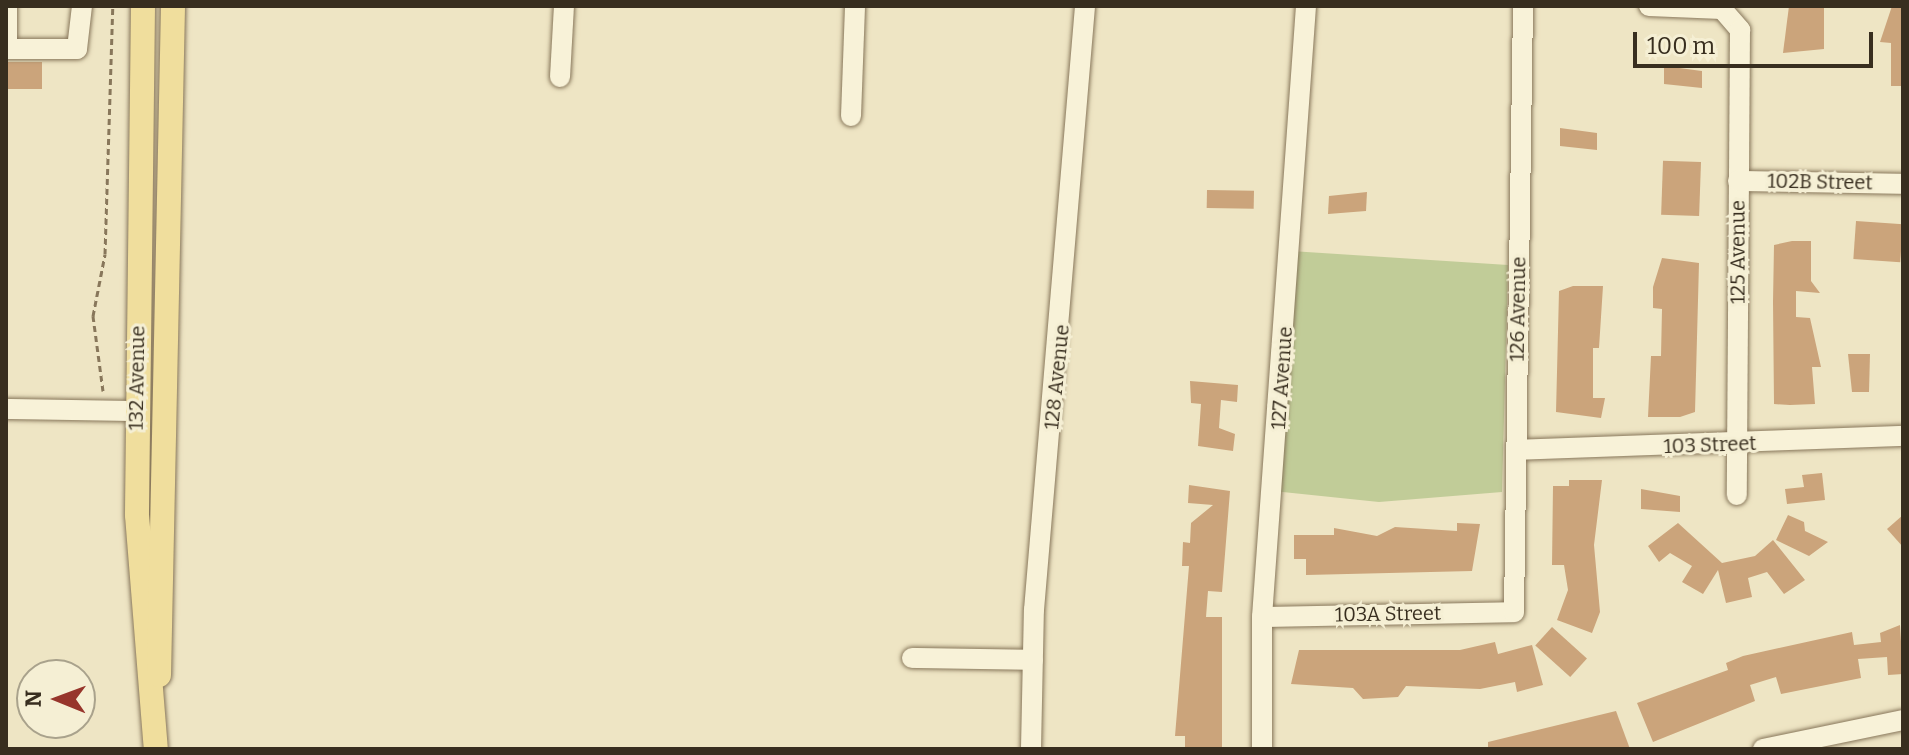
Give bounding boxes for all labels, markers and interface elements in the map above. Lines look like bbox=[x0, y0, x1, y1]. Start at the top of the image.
scale bar bbox=[1637, 16, 1877, 66]
text: 100 m bbox=[1647, 32, 1715, 60]
street label: 102B Street bbox=[1767, 169, 1873, 195]
street label: 125 Avenue bbox=[1726, 200, 1750, 304]
street label: 126 Avenue bbox=[1505, 256, 1531, 362]
street label: 128 Avenue bbox=[1040, 323, 1074, 431]
street label: 132 Avenue bbox=[124, 325, 150, 431]
street label: 127 Avenue bbox=[1266, 326, 1298, 430]
street label: 103 Street bbox=[1663, 431, 1757, 459]
street label: 103A Street bbox=[1335, 601, 1441, 627]
north arrow bbox=[16, 659, 96, 739]
text: N bbox=[20, 690, 47, 707]

